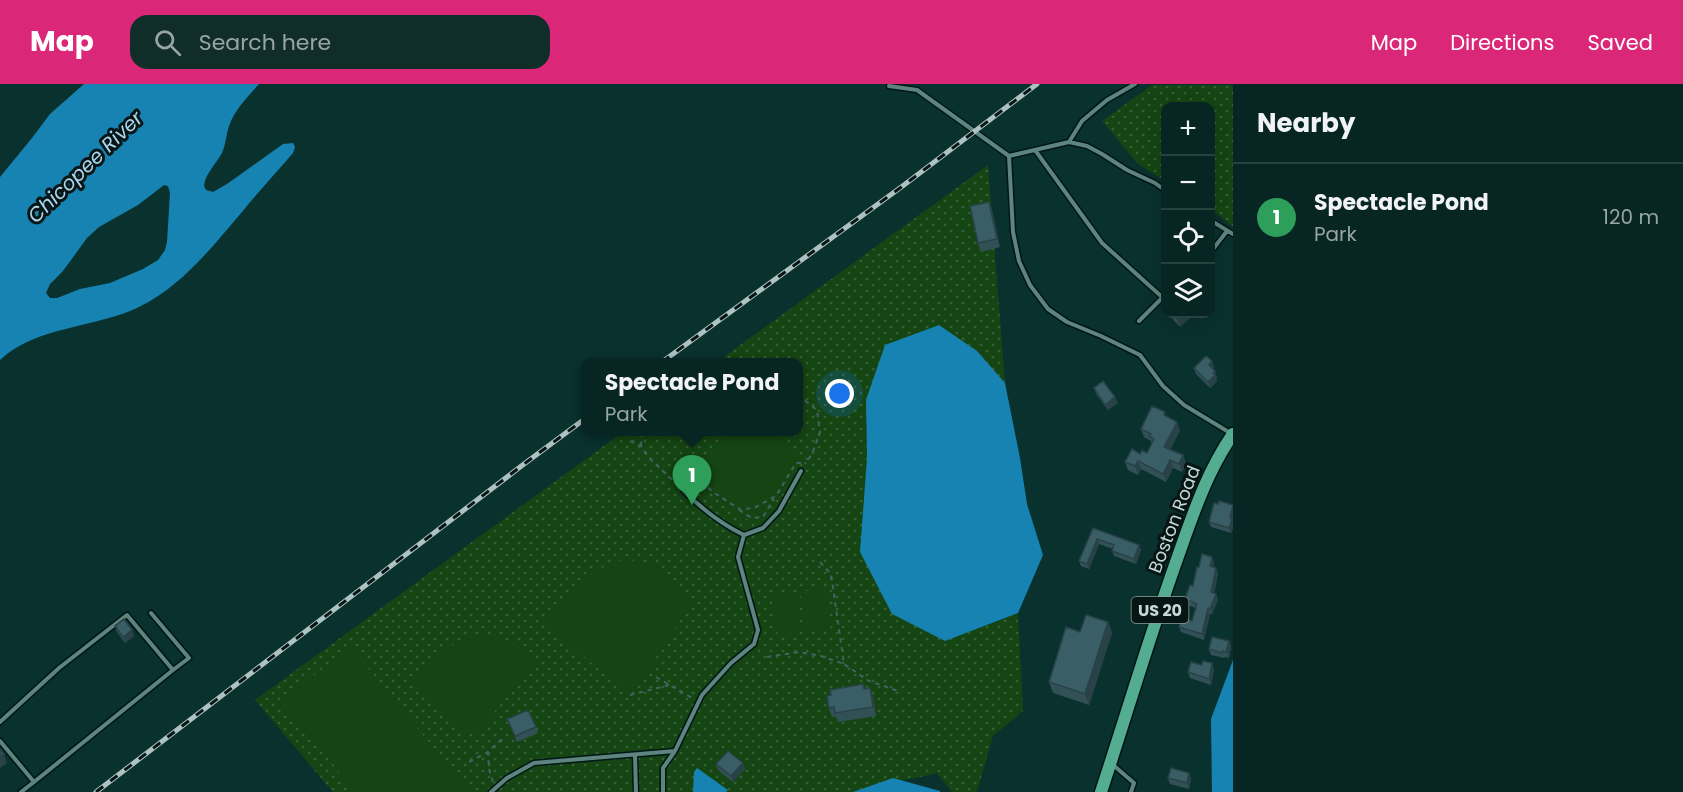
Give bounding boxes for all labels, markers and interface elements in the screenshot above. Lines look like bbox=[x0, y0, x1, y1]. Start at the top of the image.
search box bbox=[130, 15, 550, 69]
text: Map bbox=[30, 22, 94, 61]
icon: search bbox=[151, 26, 184, 59]
text: Search here bbox=[199, 27, 331, 58]
text: Map bbox=[1371, 28, 1417, 57]
text: Directions bbox=[1450, 28, 1554, 57]
text: Saved bbox=[1587, 28, 1653, 57]
map controls bbox=[1161, 102, 1215, 318]
button: + bbox=[1161, 102, 1215, 156]
water label: Chicopee River bbox=[21, 104, 149, 229]
text: Nearby bbox=[1257, 105, 1355, 141]
button: − bbox=[1161, 156, 1215, 210]
text: Spectacle Pond bbox=[1314, 187, 1489, 218]
text: 1 bbox=[1273, 203, 1280, 231]
text: 120 m bbox=[1603, 203, 1659, 231]
button: locate bbox=[1161, 210, 1215, 264]
text: Park bbox=[1314, 220, 1357, 248]
button: layers bbox=[1161, 264, 1215, 318]
popup bbox=[581, 358, 803, 436]
text: Spectacle Pond bbox=[605, 367, 779, 398]
your location bbox=[825, 379, 854, 408]
text: Park bbox=[605, 400, 648, 428]
pin: 1 bbox=[672, 456, 712, 505]
street label: Boston Road bbox=[1142, 462, 1206, 576]
road number: US 20 bbox=[1132, 597, 1188, 623]

